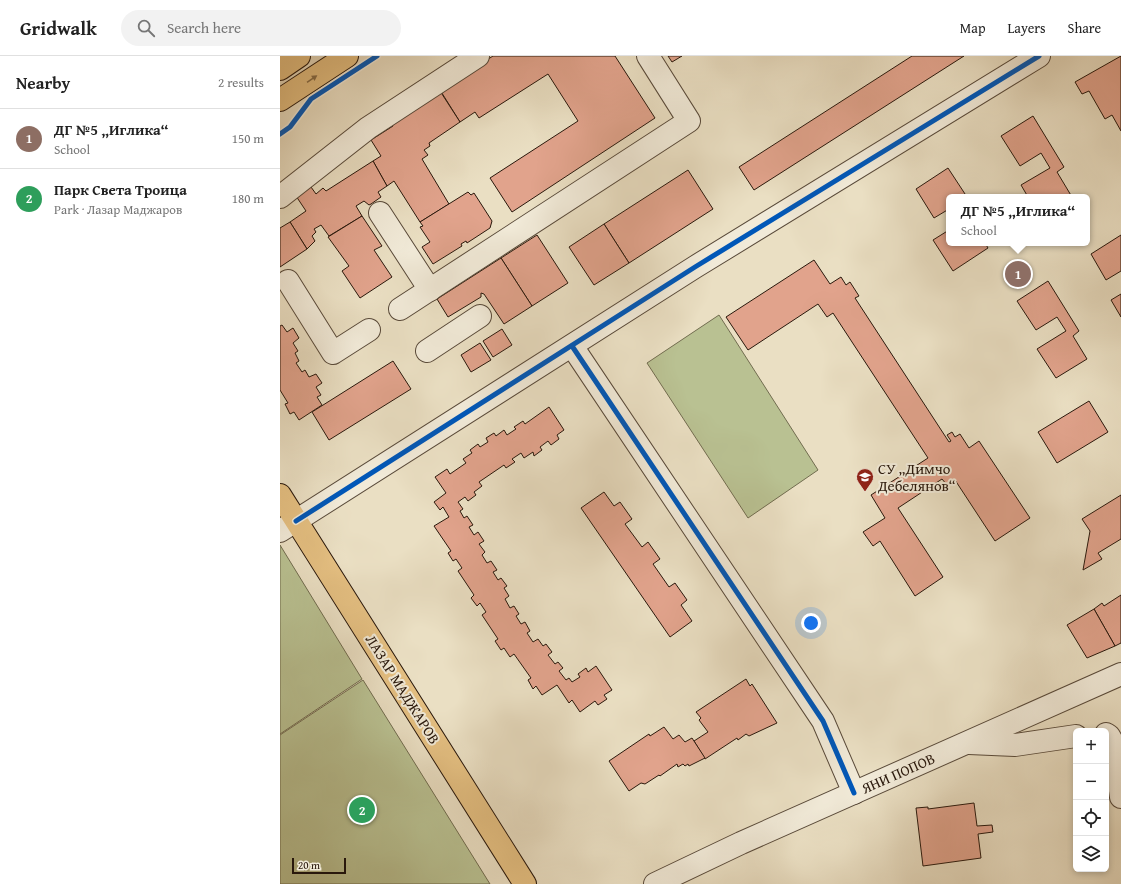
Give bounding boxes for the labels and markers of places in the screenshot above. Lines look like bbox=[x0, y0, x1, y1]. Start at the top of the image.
pin: 1 bbox=[1005, 259, 1031, 289]
place label: СУ „Димчо Дебелянов“ bbox=[877, 458, 956, 496]
school or university icon: СУ „Димчо Дебелянов“ bbox=[855, 467, 875, 492]
pin: 2 bbox=[349, 795, 375, 825]

